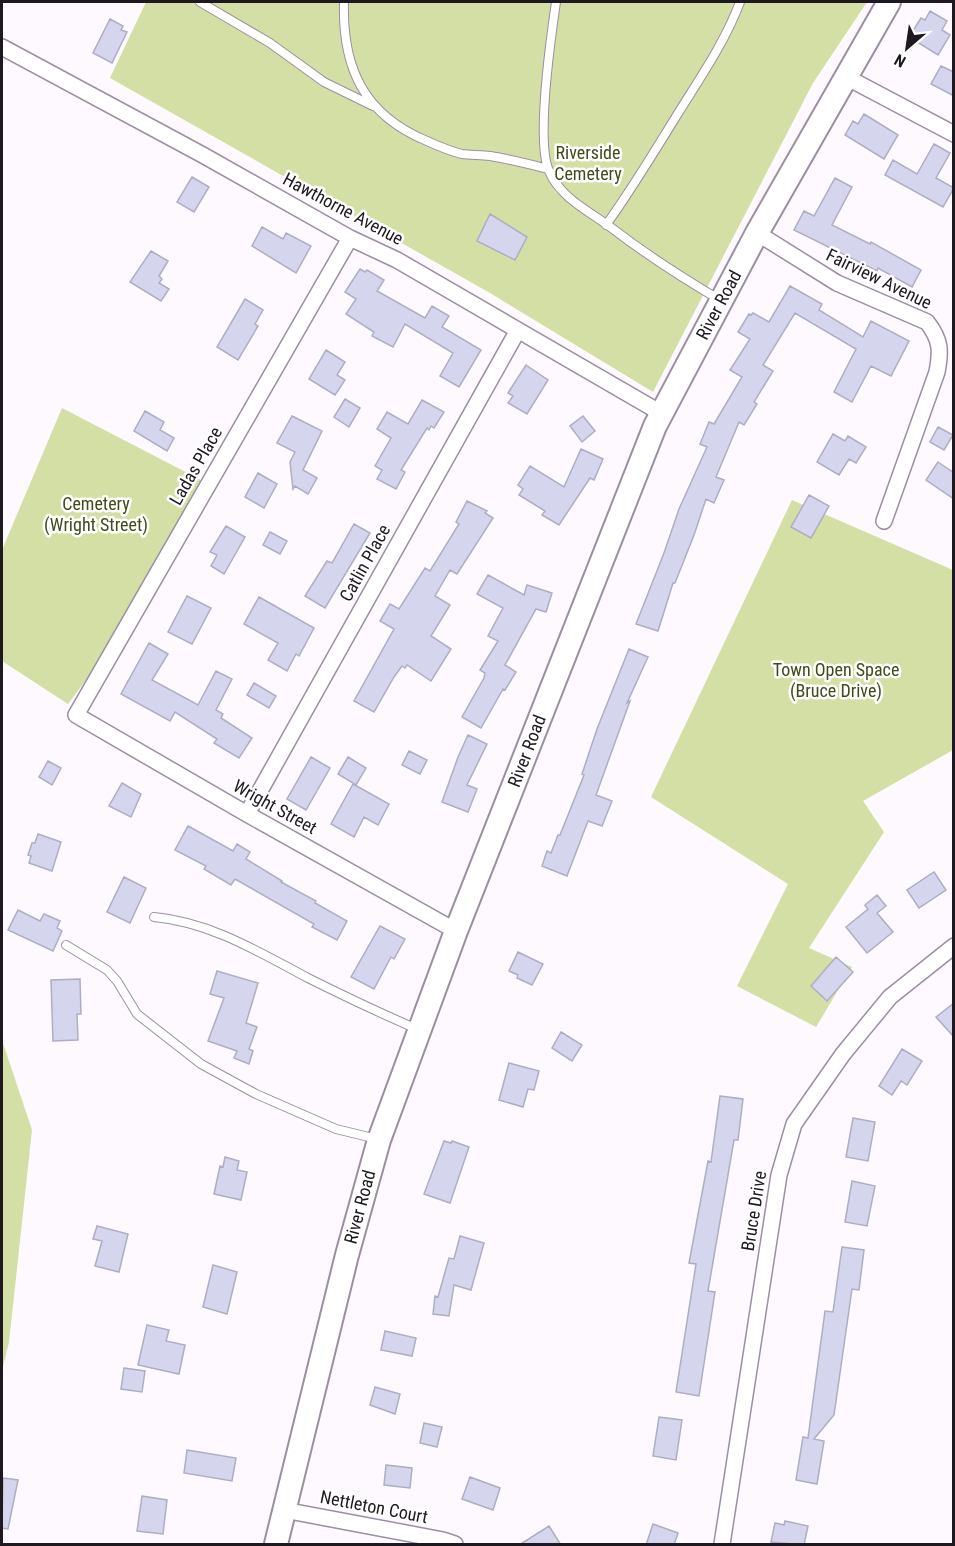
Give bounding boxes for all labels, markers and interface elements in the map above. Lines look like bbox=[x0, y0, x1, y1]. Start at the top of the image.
north arrow bbox=[877, 18, 937, 78]
text: N bbox=[891, 50, 909, 71]
park label: Riverside Cemetery bbox=[554, 142, 622, 184]
street label: Hawthorne Avenue bbox=[280, 168, 407, 249]
street label: Fairview Avenue bbox=[823, 244, 935, 313]
street label: River Road bbox=[692, 267, 746, 343]
street label: Ladas Place bbox=[165, 423, 226, 508]
park label: Cemetery (Wright Street) bbox=[44, 493, 148, 536]
street label: Catlin Place bbox=[335, 521, 394, 605]
park label: Town Open Space (Bruce Drive) bbox=[773, 659, 899, 702]
street label: River Road bbox=[503, 712, 550, 790]
street label: Wright Street bbox=[230, 775, 321, 838]
street label: River Road bbox=[340, 1168, 379, 1246]
street label: Bruce Drive bbox=[737, 1169, 770, 1252]
street label: Nettleton Court bbox=[319, 1486, 430, 1527]

